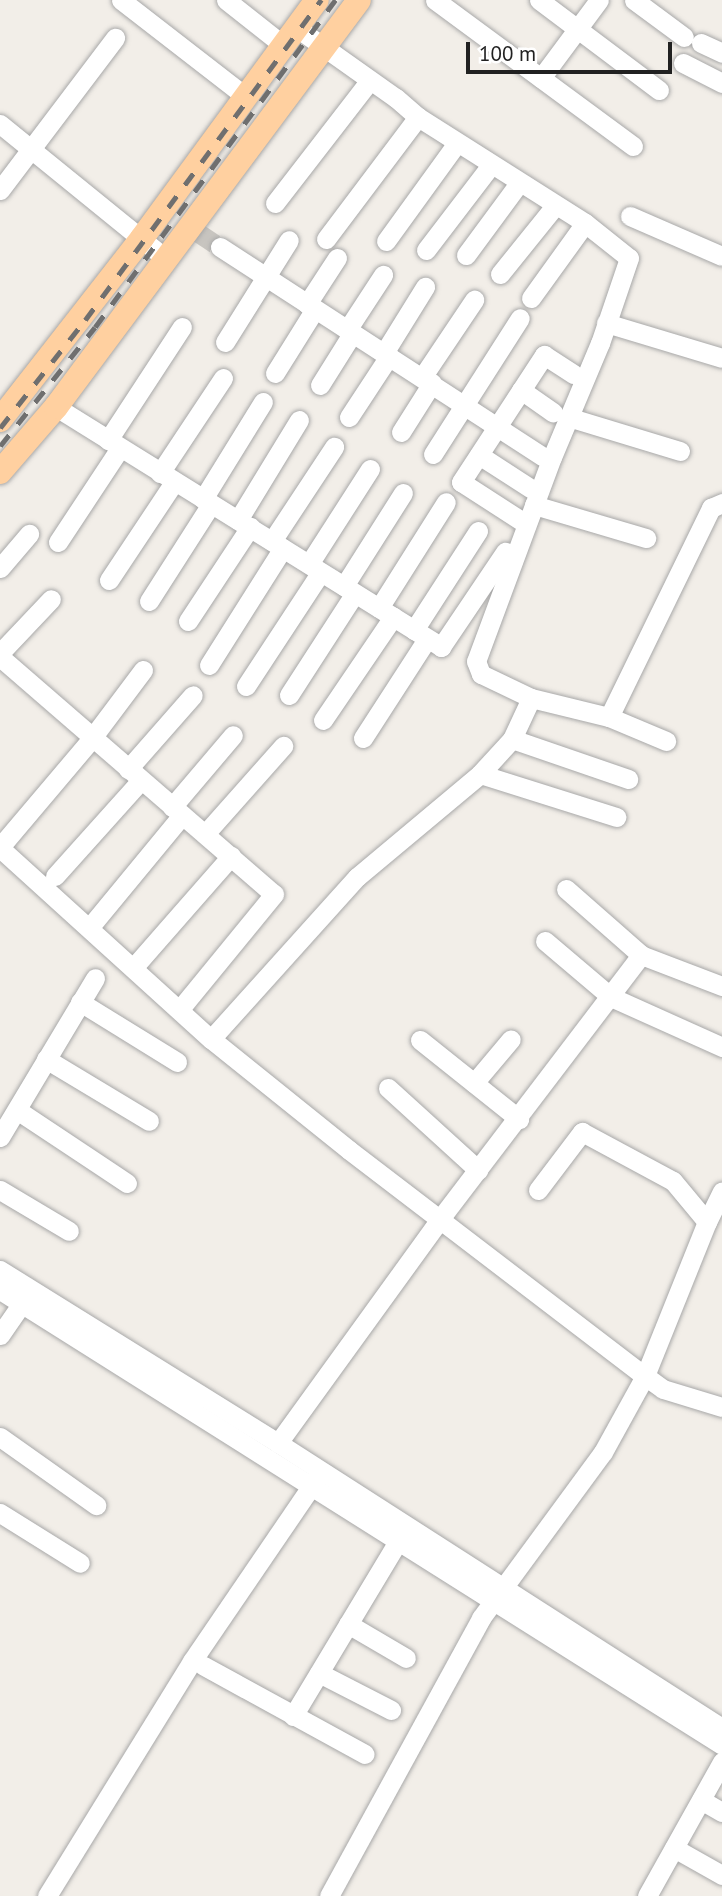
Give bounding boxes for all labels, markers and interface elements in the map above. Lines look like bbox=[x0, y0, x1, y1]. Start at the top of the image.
scale bar bbox=[470, 28, 676, 72]
text: 100 m bbox=[479, 40, 536, 67]

